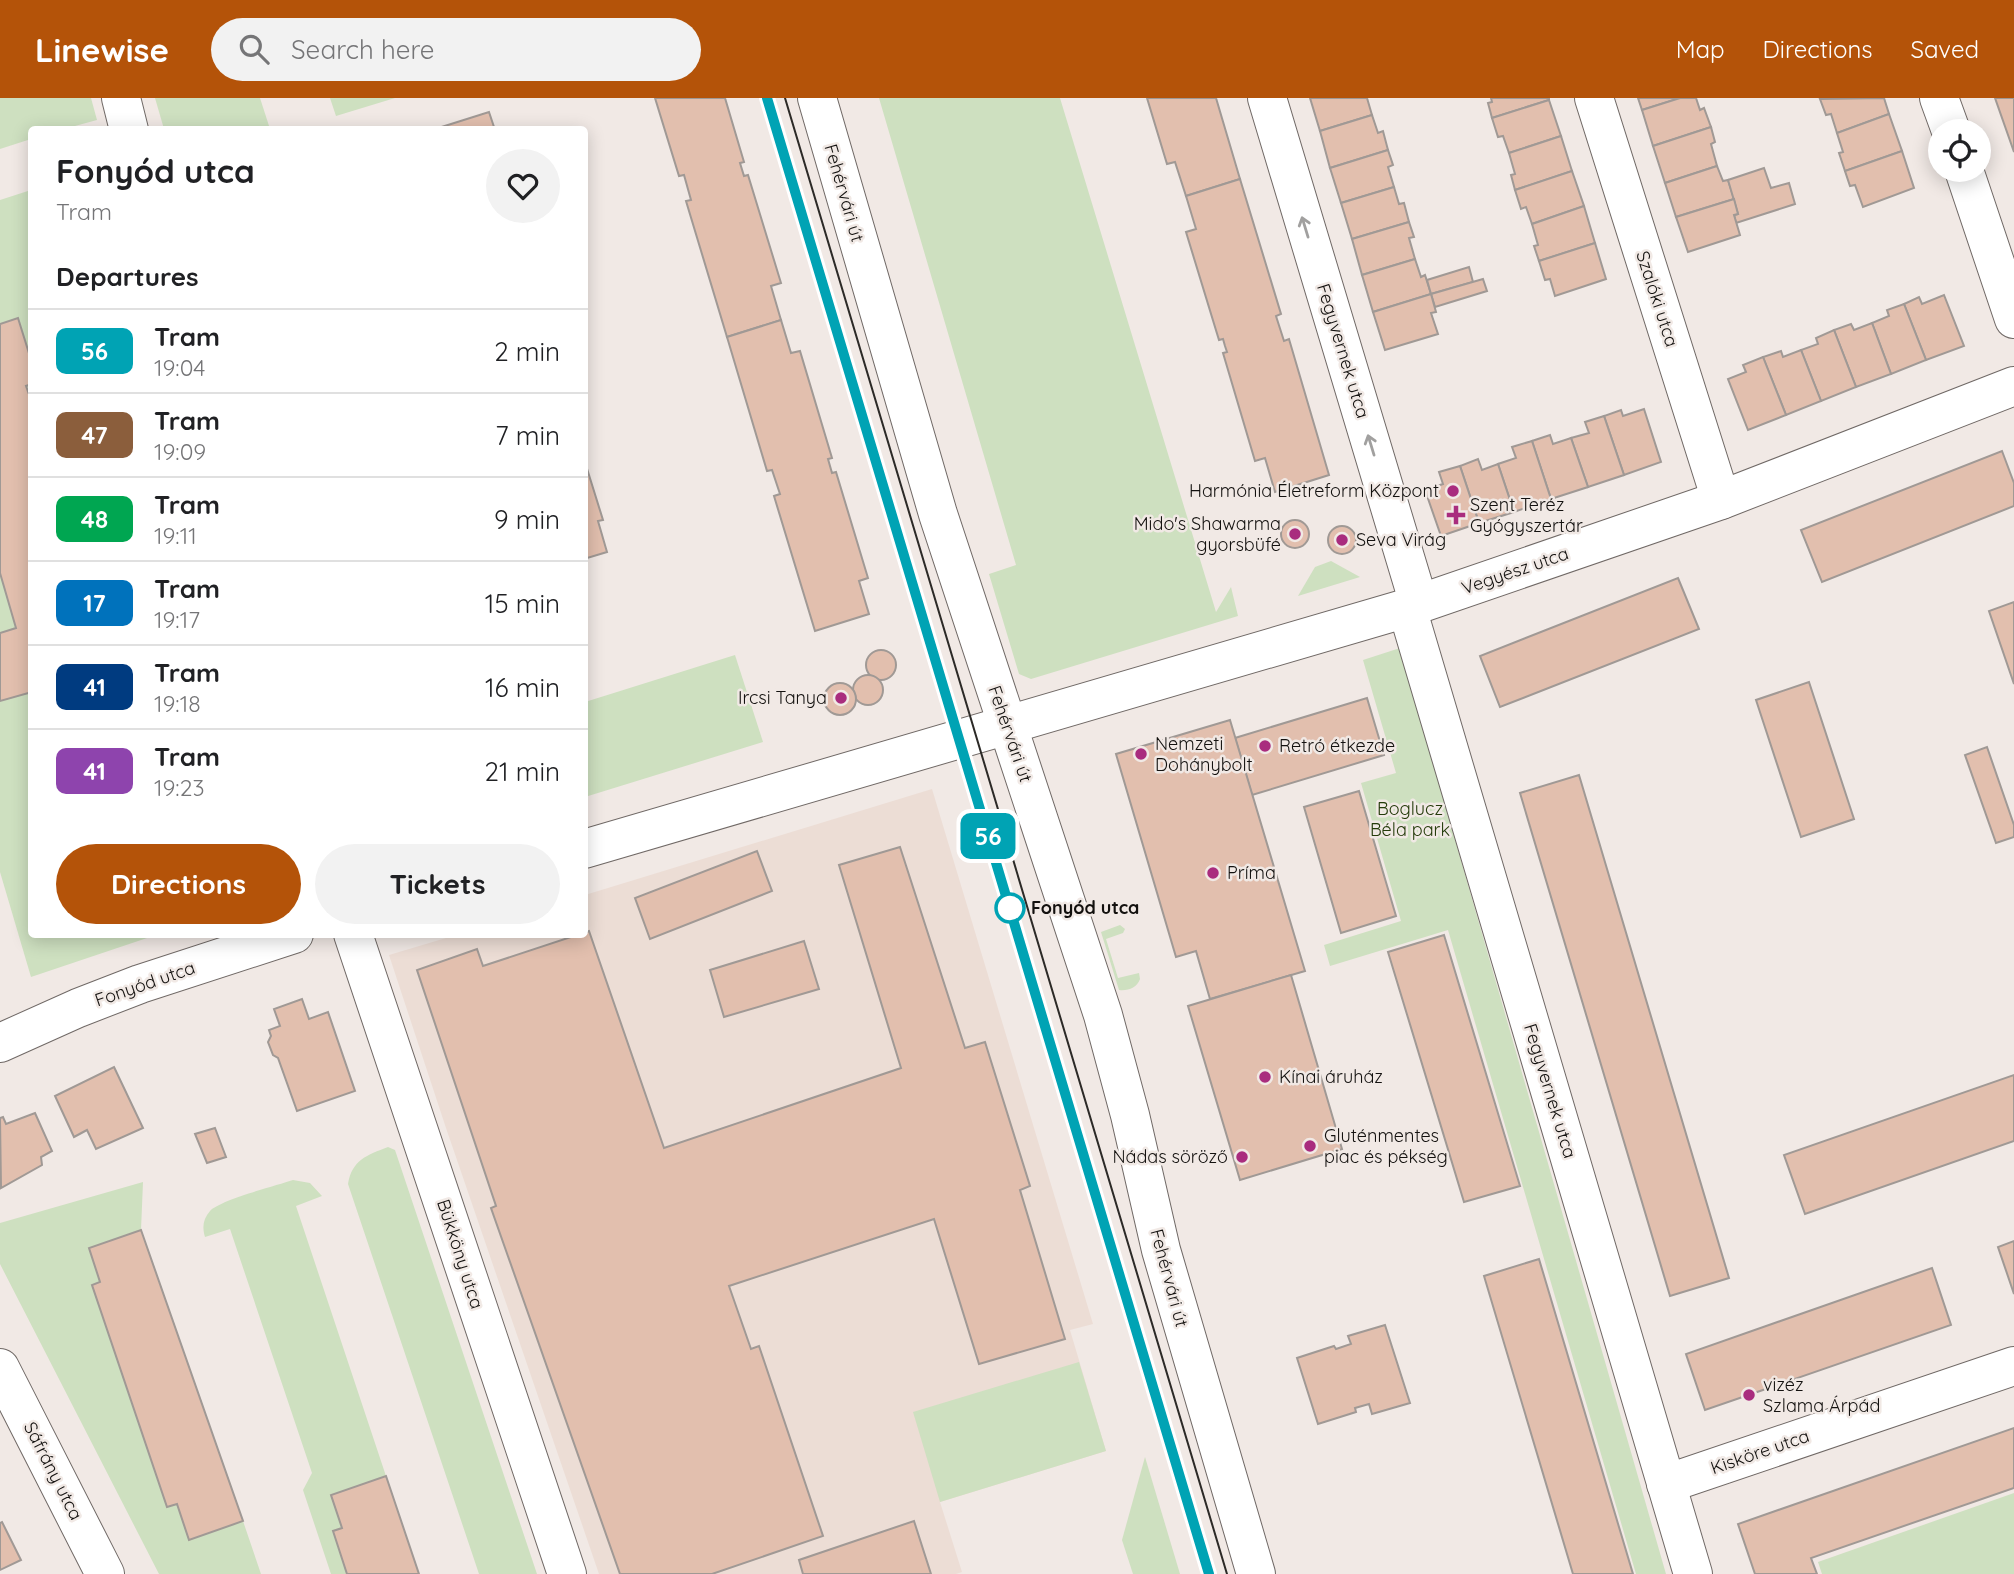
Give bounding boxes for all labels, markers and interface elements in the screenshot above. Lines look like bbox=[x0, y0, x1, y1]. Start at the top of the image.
search box bbox=[211, 18, 701, 81]
text: Linewise bbox=[35, 29, 169, 70]
icon: search bbox=[235, 30, 273, 68]
text: Search here bbox=[291, 33, 435, 66]
text: Map bbox=[1676, 34, 1725, 64]
text: Directions bbox=[1763, 34, 1873, 64]
text: Saved bbox=[1911, 34, 1979, 64]
map controls bbox=[1928, 119, 1991, 182]
button: locate bbox=[1928, 119, 1991, 182]
street label: Fehérvári út bbox=[820, 141, 869, 244]
button: heart bbox=[486, 149, 560, 223]
text: Fonyód utca bbox=[56, 150, 255, 191]
text: Tram bbox=[56, 197, 112, 226]
one-way arrow bbox=[1297, 216, 1310, 238]
street label: Szalóki utca bbox=[1631, 248, 1684, 350]
text: Departures bbox=[56, 260, 199, 293]
street label: Fegyvernek utca bbox=[1312, 281, 1375, 421]
text: Tram bbox=[154, 320, 220, 353]
text: 2 min bbox=[494, 335, 560, 368]
text: 56 bbox=[81, 336, 108, 366]
text: 19:04 bbox=[154, 353, 205, 382]
text: Tram bbox=[154, 404, 220, 437]
text: 7 min bbox=[495, 419, 560, 452]
text: 47 bbox=[81, 420, 108, 450]
one-way arrow bbox=[1364, 434, 1377, 456]
text: 19:09 bbox=[154, 437, 206, 466]
place label: Harmónia Életreform Központ bbox=[1189, 479, 1439, 502]
marker: Harmónia Életreform Központ bbox=[1445, 483, 1461, 499]
text: Tram bbox=[154, 488, 220, 521]
place label: Szent Teréz Gyógyszertár bbox=[1470, 493, 1583, 537]
text: 9 min bbox=[494, 503, 560, 536]
text: 48 bbox=[81, 504, 108, 534]
marker: Szent Teréz Gyógyszertár bbox=[1448, 507, 1464, 523]
place label: Mido's Shawarma gyorsbüfé bbox=[1134, 512, 1281, 556]
text: 19:11 bbox=[154, 521, 197, 550]
marker: Mido's Shawarma gyorsbüfé bbox=[1287, 526, 1303, 542]
place label: Seva Virág bbox=[1356, 528, 1446, 551]
marker: Seva Virág bbox=[1334, 532, 1350, 548]
street label: Vegyész utca bbox=[1458, 541, 1571, 600]
text: Tram bbox=[154, 572, 220, 605]
text: 15 min bbox=[485, 587, 560, 620]
text: 17 bbox=[83, 588, 106, 618]
text: 19:17 bbox=[154, 605, 200, 634]
text: Tram bbox=[154, 656, 220, 689]
text: 16 min bbox=[485, 671, 560, 704]
text: 41 bbox=[83, 672, 106, 702]
street label: Fehérvári út bbox=[983, 682, 1038, 785]
place label: Ircsi Tanya bbox=[738, 686, 827, 709]
text: 19:18 bbox=[154, 689, 201, 718]
marker: Ircsi Tanya bbox=[833, 690, 849, 706]
place label: Nemzeti Dohánybolt bbox=[1155, 732, 1253, 776]
place label: Retró étkezde bbox=[1279, 734, 1395, 757]
marker: Retró étkezde bbox=[1257, 738, 1273, 754]
text: Tram bbox=[154, 740, 220, 773]
marker: Nemzeti Dohánybolt bbox=[1133, 746, 1149, 762]
text: 21 min bbox=[485, 755, 560, 788]
text: 41 bbox=[83, 756, 106, 786]
text: 19:23 bbox=[154, 773, 204, 802]
park label: Boglucz Béla park bbox=[1370, 797, 1450, 841]
line badge: 56 bbox=[956, 813, 1020, 859]
text: 56 bbox=[974, 821, 1002, 851]
button: Directions bbox=[56, 844, 301, 924]
button: Tickets bbox=[315, 844, 560, 924]
place label: Príma bbox=[1227, 861, 1276, 884]
marker: Príma bbox=[1205, 865, 1221, 881]
marker: Fonyód utca bbox=[995, 893, 1025, 923]
place label: Fonyód utca bbox=[1031, 896, 1139, 919]
street label: Fonyód utca bbox=[92, 956, 198, 1011]
street label: Fegyvernek utca bbox=[1519, 1021, 1582, 1161]
place label: Kínai áruház bbox=[1279, 1065, 1383, 1088]
marker: Kínai áruház bbox=[1257, 1069, 1273, 1085]
place label: Gluténmentes piac és pékség bbox=[1324, 1124, 1448, 1168]
marker: Gluténmentes piac és pékség bbox=[1302, 1138, 1318, 1154]
place label: Nádas söröző bbox=[1112, 1145, 1228, 1168]
marker: Nádas söröző bbox=[1234, 1149, 1250, 1165]
street label: Bükköny utca bbox=[432, 1196, 489, 1312]
street label: Fehérvári út bbox=[1145, 1226, 1194, 1330]
place label: vizéz Szlama Árpád bbox=[1763, 1373, 1880, 1417]
marker: vizéz Szlama Árpád bbox=[1741, 1387, 1757, 1403]
street label: Sáfrány utca bbox=[19, 1418, 88, 1524]
street label: Kisköre utca bbox=[1707, 1424, 1812, 1479]

